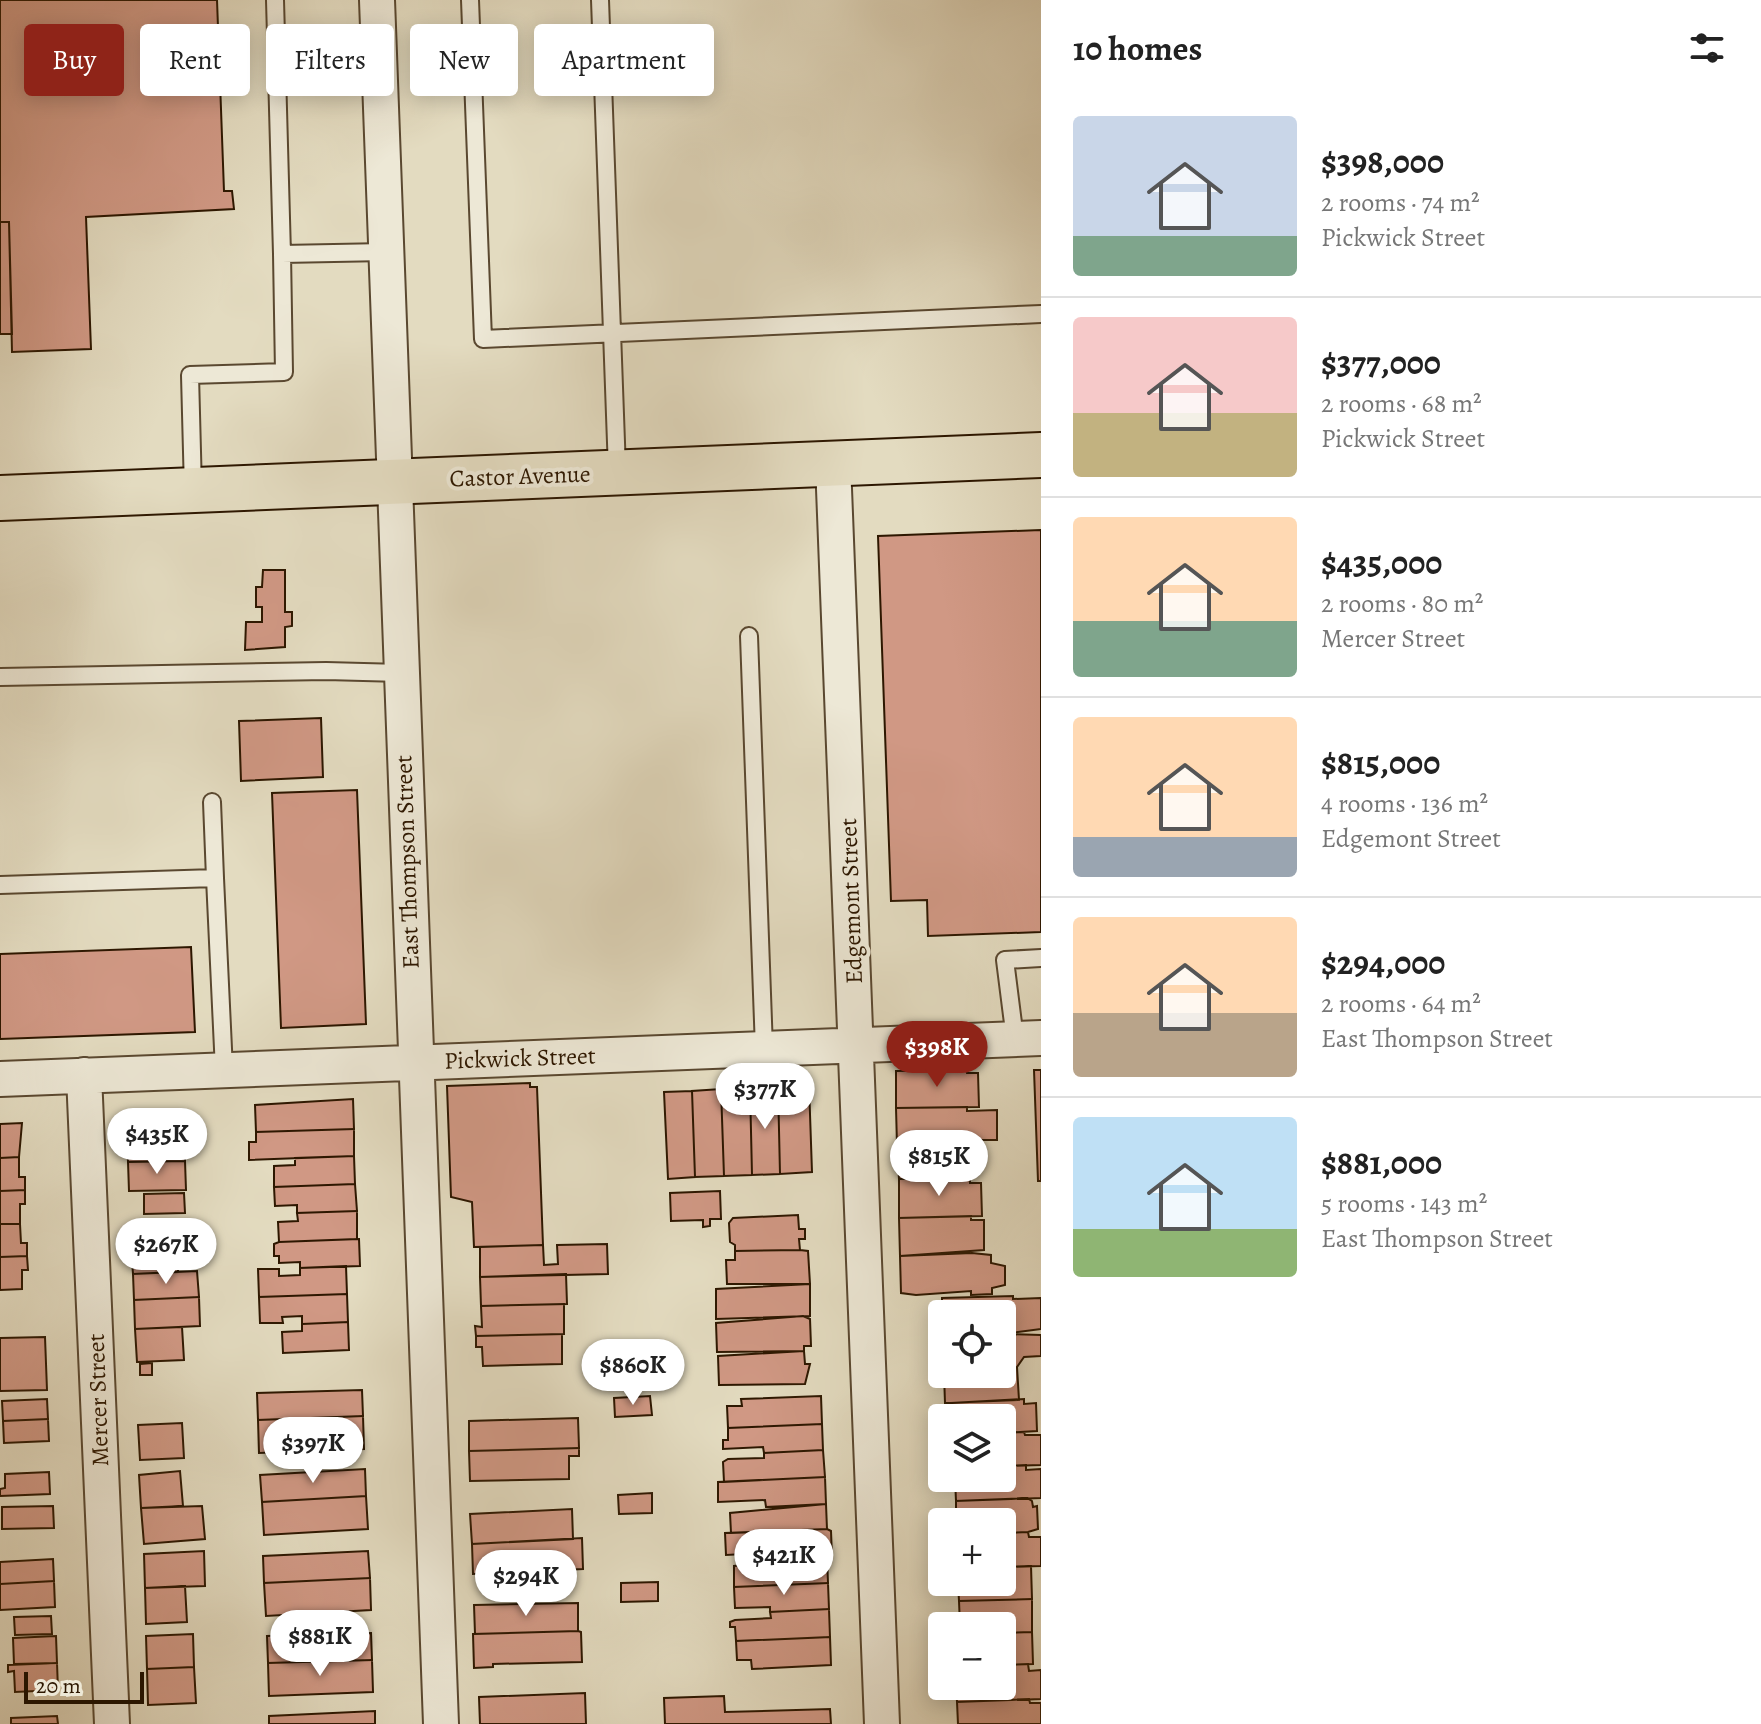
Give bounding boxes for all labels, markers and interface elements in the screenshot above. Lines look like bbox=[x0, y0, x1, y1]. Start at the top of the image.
chip: Buy bbox=[24, 24, 124, 96]
chip: Rent bbox=[140, 24, 250, 96]
chip: Filters bbox=[266, 24, 394, 96]
chip: New bbox=[410, 24, 518, 96]
chip: Apartment bbox=[534, 24, 714, 96]
text: 10 homes bbox=[1073, 25, 1202, 72]
icon: filters bbox=[1685, 26, 1729, 70]
text: $398,000 bbox=[1321, 138, 1444, 185]
icon: home bbox=[1137, 148, 1233, 244]
text: 2 rooms · 74 m² bbox=[1321, 185, 1480, 220]
text: Pickwick Street bbox=[1321, 220, 1485, 255]
text: $377,000 bbox=[1321, 339, 1441, 386]
icon: home bbox=[1137, 349, 1233, 445]
text: 2 rooms · 68 m² bbox=[1321, 386, 1482, 421]
text: Pickwick Street bbox=[1321, 421, 1485, 456]
street label: Castor Avenue bbox=[449, 458, 591, 494]
text: $435,000 bbox=[1321, 539, 1442, 586]
icon: home bbox=[1137, 549, 1233, 645]
text: 2 rooms · 80 m² bbox=[1321, 586, 1483, 621]
text: Mercer Street bbox=[1321, 621, 1465, 656]
text: $815,000 bbox=[1321, 739, 1440, 786]
icon: home bbox=[1137, 749, 1233, 845]
street label: East Thompson Street bbox=[387, 754, 427, 970]
text: 4 rooms · 136 m² bbox=[1321, 786, 1488, 821]
street label: Edgemont Street bbox=[832, 817, 870, 985]
text: Edgemont Street bbox=[1321, 821, 1501, 856]
text: $294,000 bbox=[1321, 939, 1445, 986]
icon: home bbox=[1137, 949, 1233, 1045]
text: 2 rooms · 64 m² bbox=[1321, 986, 1481, 1021]
pin: $398K bbox=[881, 1021, 993, 1089]
text: East Thompson Street bbox=[1321, 1021, 1553, 1056]
text: $398K bbox=[905, 1029, 969, 1064]
street label: Pickwick Street bbox=[444, 1039, 596, 1077]
pin: $377K bbox=[709, 1063, 821, 1131]
text: $377K bbox=[734, 1071, 796, 1106]
pin: $435K bbox=[101, 1108, 213, 1176]
text: $435K bbox=[125, 1116, 189, 1151]
pin: $815K bbox=[883, 1130, 995, 1198]
text: $815K bbox=[908, 1138, 970, 1173]
text: $881,000 bbox=[1321, 1139, 1442, 1186]
icon: home bbox=[1137, 1149, 1233, 1245]
text: 5 rooms · 143 m² bbox=[1321, 1186, 1487, 1221]
pin: $267K bbox=[110, 1218, 222, 1286]
text: East Thompson Street bbox=[1321, 1221, 1553, 1256]
text: $267K bbox=[133, 1226, 199, 1261]
map controls bbox=[928, 1300, 1016, 1700]
button: locate bbox=[928, 1300, 1016, 1388]
street label: Mercer Street bbox=[80, 1333, 116, 1467]
pin: $860K bbox=[577, 1339, 689, 1407]
text: $860K bbox=[600, 1347, 666, 1382]
button: layers bbox=[928, 1404, 1016, 1492]
pin: $397K bbox=[257, 1417, 369, 1485]
text: $397K bbox=[281, 1425, 345, 1460]
button: + bbox=[928, 1508, 1016, 1596]
pin: $421K bbox=[728, 1529, 840, 1597]
text: $421K bbox=[752, 1537, 816, 1572]
pin: $294K bbox=[470, 1550, 582, 1618]
text: $294K bbox=[493, 1558, 559, 1593]
pin: $881K bbox=[264, 1610, 376, 1678]
button: − bbox=[928, 1612, 1016, 1700]
text: $881K bbox=[288, 1618, 352, 1653]
scale bar bbox=[24, 1668, 144, 1704]
text: 20 m bbox=[36, 1671, 81, 1701]

